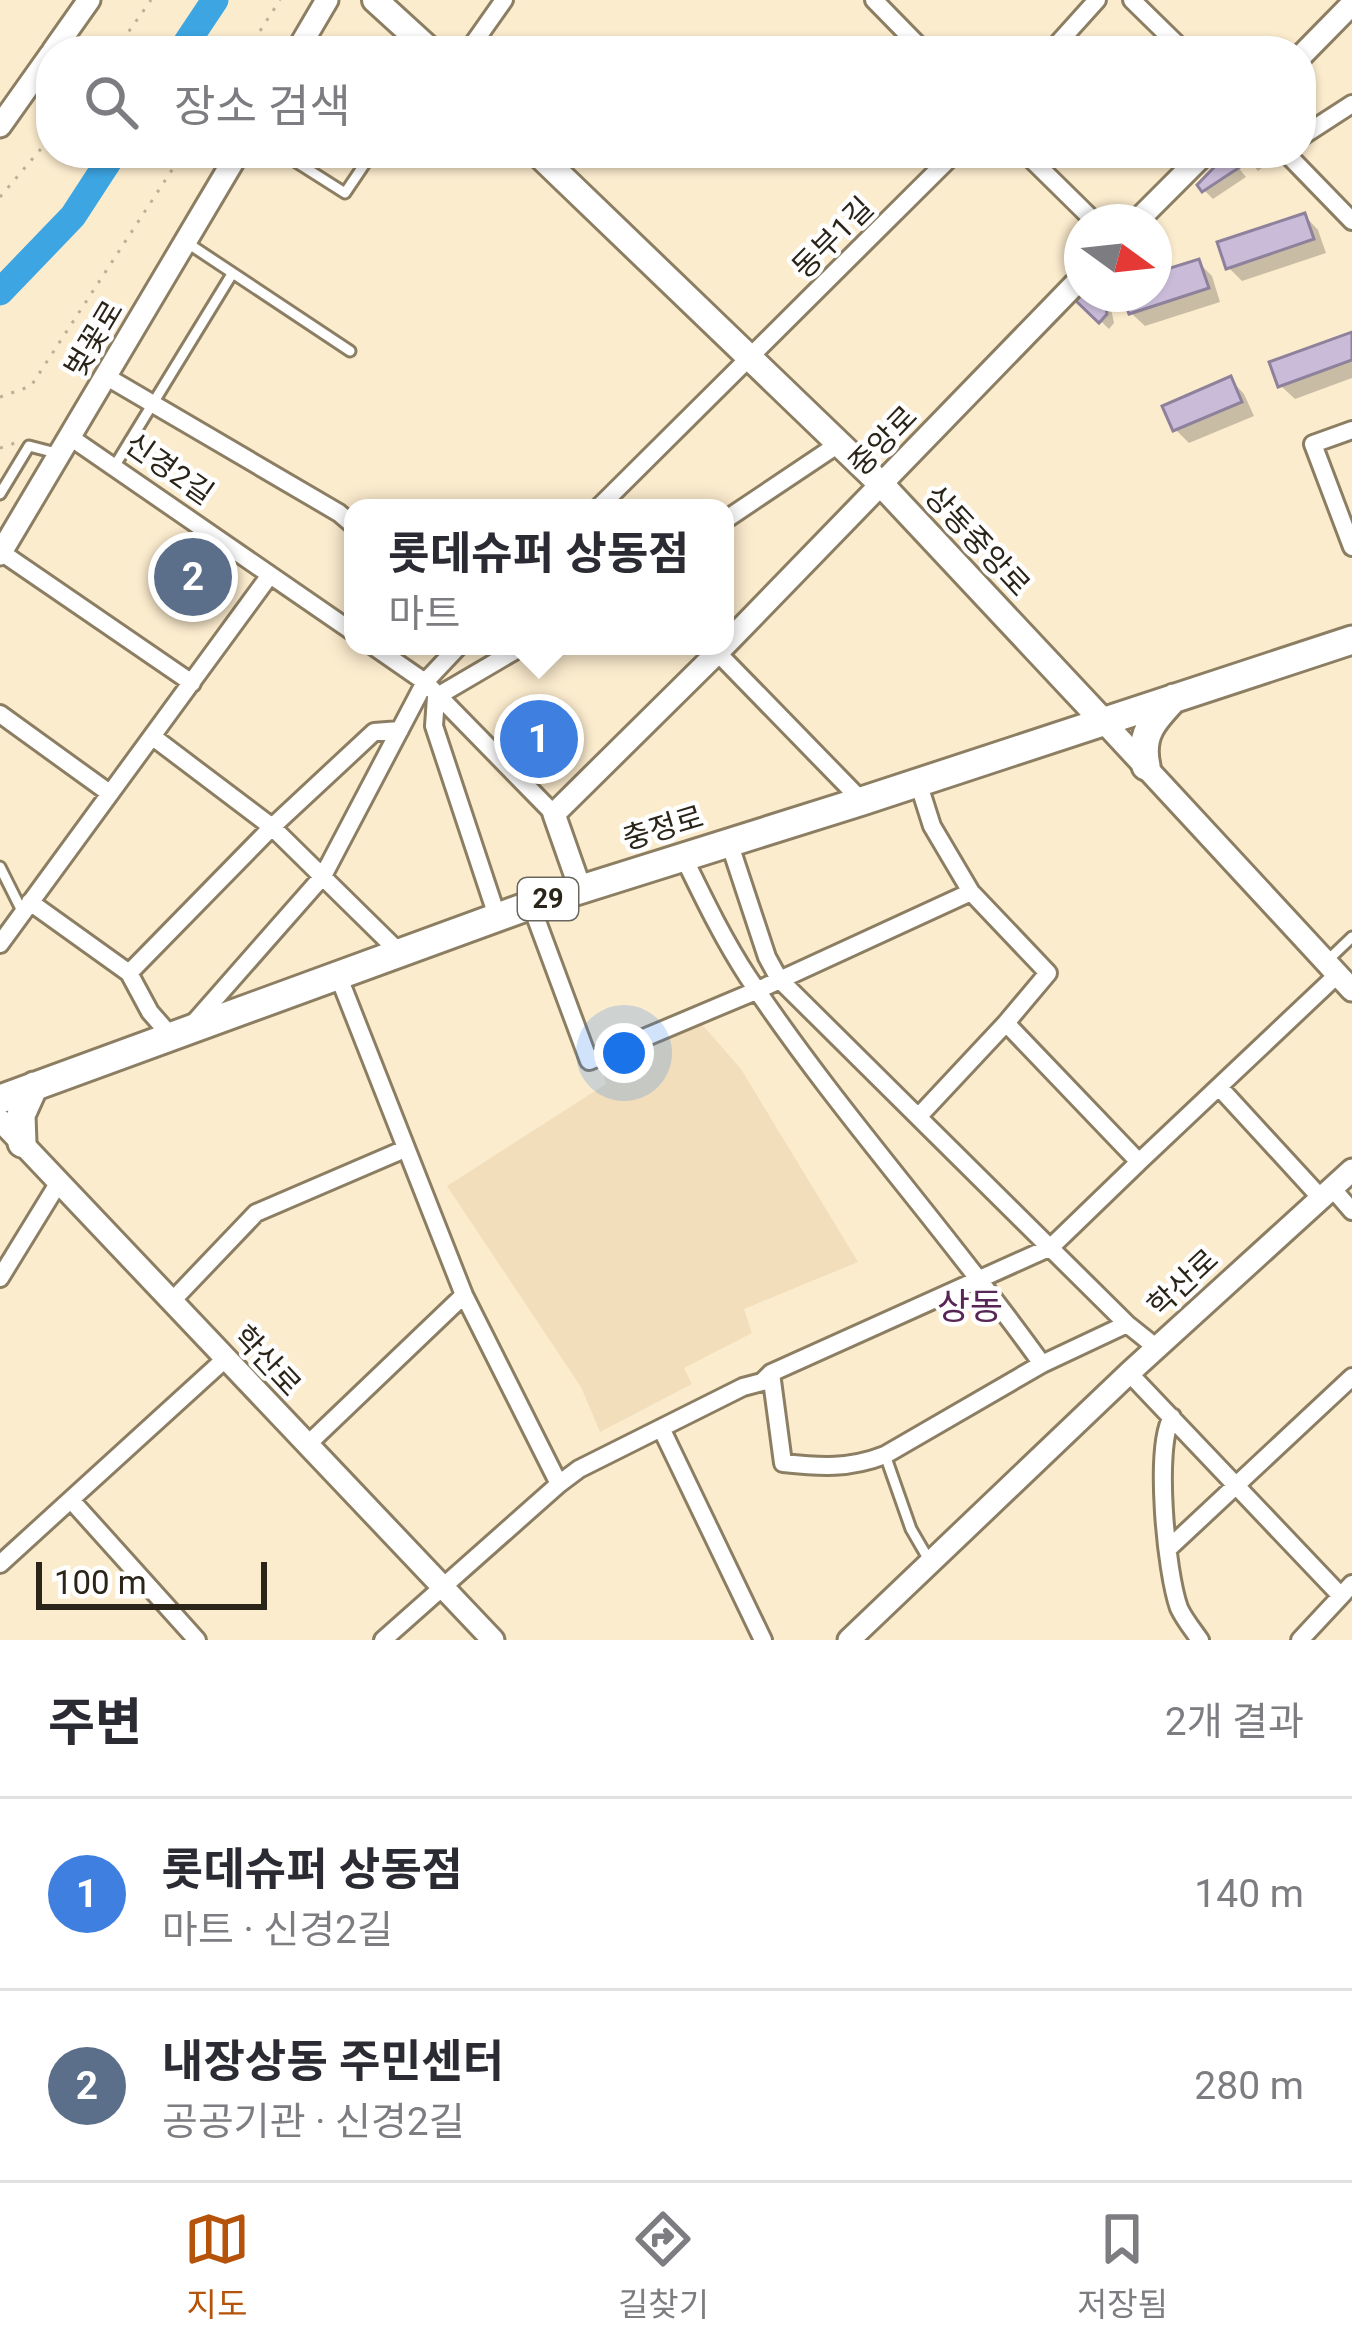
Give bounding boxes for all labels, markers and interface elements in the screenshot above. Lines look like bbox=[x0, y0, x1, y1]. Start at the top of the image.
search box bbox=[36, 36, 1316, 168]
icon: search bbox=[78, 69, 144, 135]
text: 장소 검색 bbox=[174, 80, 351, 133]
street label: 동부1길 bbox=[785, 190, 880, 285]
north arrow bbox=[1064, 204, 1172, 312]
street label: 벚꽃로 bbox=[57, 294, 130, 383]
street label: 중앙로 bbox=[841, 399, 924, 483]
street label: 신경2길 bbox=[118, 426, 220, 512]
street label: 상동중앙로 bbox=[918, 478, 1037, 603]
popup bbox=[344, 499, 734, 655]
text: 롯데슈퍼 상동점 bbox=[389, 527, 690, 580]
pin: 2 bbox=[154, 532, 232, 622]
text: 마트 bbox=[389, 591, 460, 637]
pin: 1 bbox=[500, 694, 578, 784]
street label: 충정로 bbox=[618, 799, 708, 856]
road number: 29 bbox=[518, 878, 578, 920]
your location bbox=[594, 1023, 654, 1083]
street label: 학산로 bbox=[1140, 1242, 1225, 1324]
district label: 상동 bbox=[937, 1286, 1003, 1328]
street label: 학산로 bbox=[226, 1318, 308, 1403]
scale bar bbox=[36, 1556, 267, 1609]
text: 100 m bbox=[54, 1563, 147, 1602]
text: 주변 bbox=[48, 1693, 142, 1752]
text: 2개 결과 bbox=[1165, 1699, 1304, 1745]
text: 롯데슈퍼 상동점 bbox=[162, 1843, 463, 1896]
text: 1 bbox=[76, 1871, 98, 1917]
text: 140 m bbox=[1194, 1871, 1304, 1917]
text: 마트 · 신경2길 bbox=[162, 1907, 393, 1953]
text: 내장상동 주민센터 bbox=[162, 2035, 504, 2088]
text: 2 bbox=[76, 2063, 98, 2109]
text: 280 m bbox=[1194, 2063, 1304, 2109]
text: 공공기관 · 신경2길 bbox=[162, 2099, 465, 2145]
tab: 지도 bbox=[184, 2206, 250, 2326]
tab: 길찾기 bbox=[618, 2206, 709, 2326]
tab: 저장됨 bbox=[1077, 2206, 1168, 2326]

